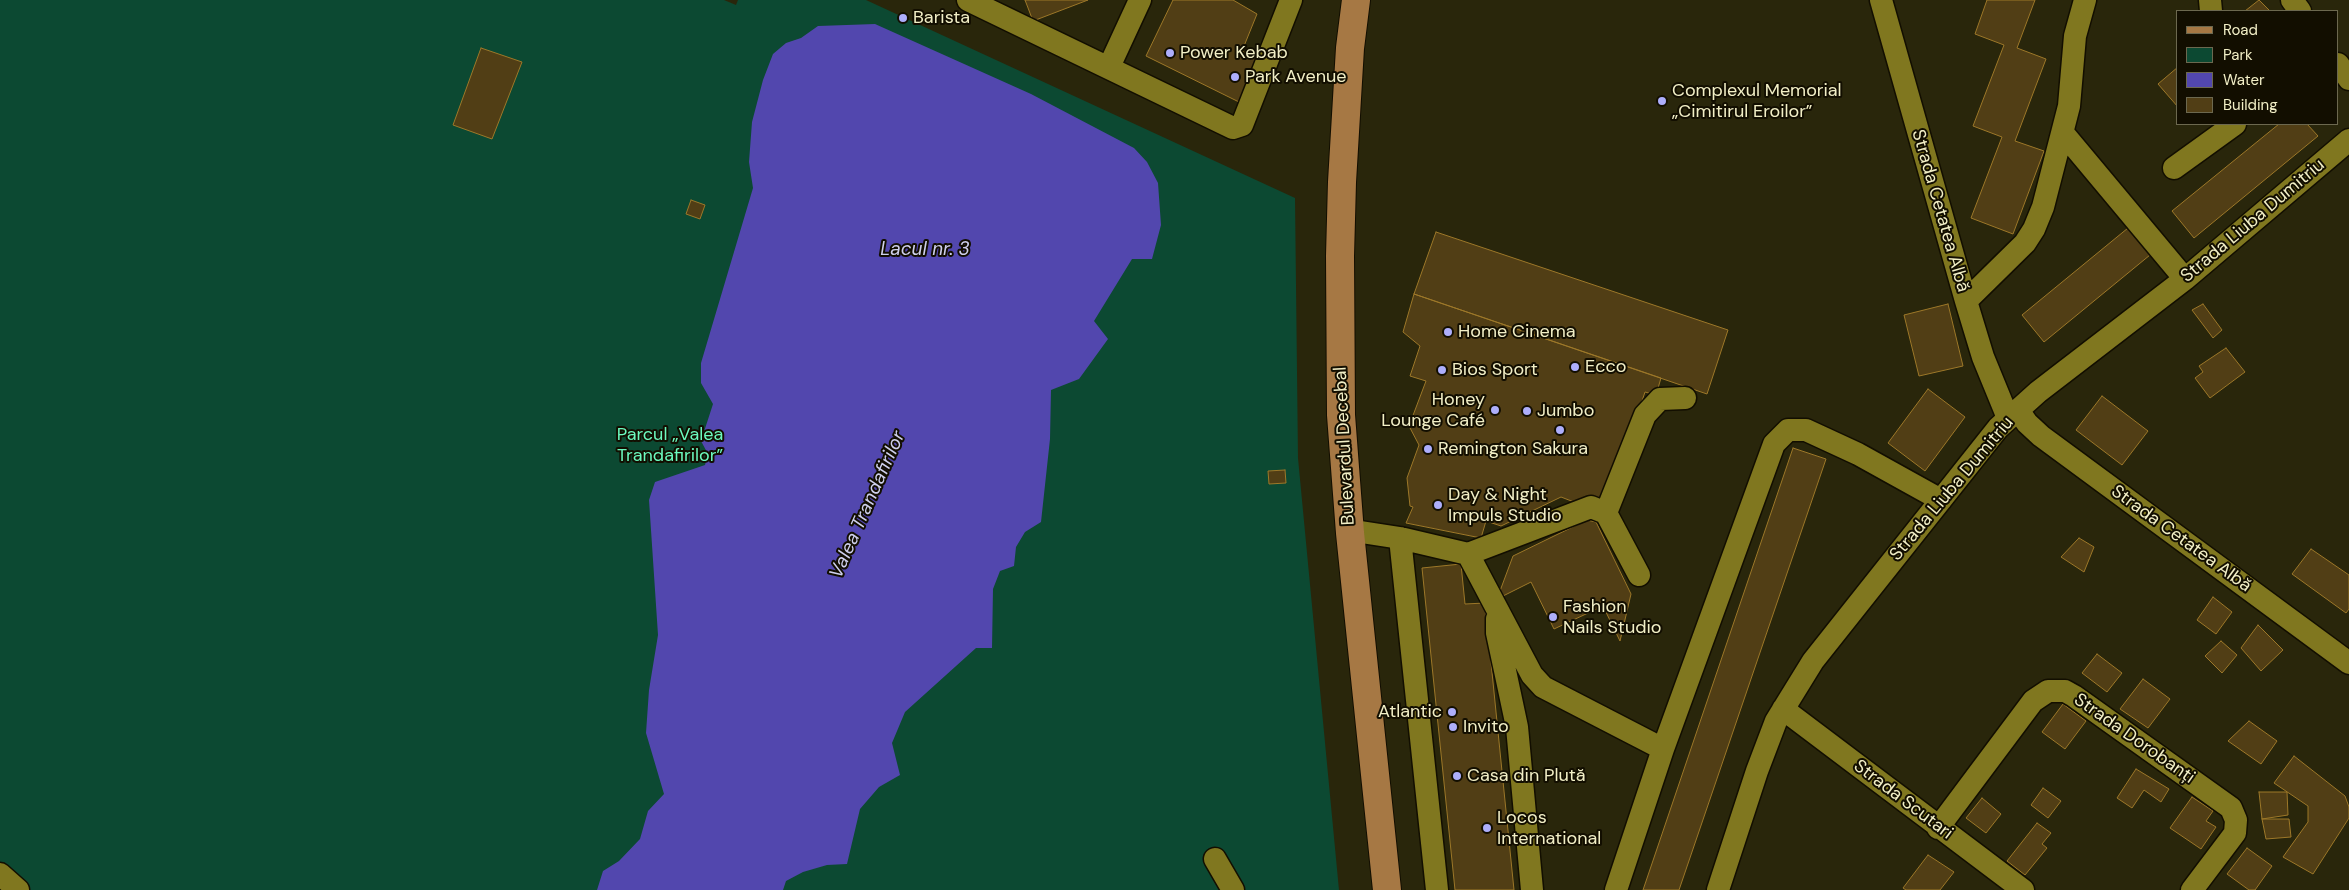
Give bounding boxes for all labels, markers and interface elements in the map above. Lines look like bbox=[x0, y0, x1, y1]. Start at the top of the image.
place label: Barista bbox=[913, 7, 970, 29]
legend bbox=[2176, 10, 2339, 125]
marker: Barista bbox=[897, 12, 909, 24]
text: Road bbox=[2223, 20, 2258, 40]
place label: Power Kebab bbox=[1180, 42, 1288, 64]
text: Park bbox=[2223, 45, 2253, 65]
marker: Power Kebab bbox=[1164, 47, 1176, 59]
place label: Park Avenue bbox=[1245, 66, 1347, 88]
text: Water bbox=[2223, 70, 2264, 90]
marker: Park Avenue bbox=[1229, 71, 1241, 83]
place label: Complexul Memorial „Cimitirul Eroilor” bbox=[1672, 80, 1842, 122]
marker: Complexul Memorial „Cimitirul Eroilor” bbox=[1656, 95, 1668, 107]
text: Building bbox=[2223, 95, 2278, 115]
street label: Strada Cetatea Albă bbox=[1906, 127, 1974, 295]
street label: Strada Liuba Dumitriu bbox=[2177, 154, 2329, 288]
water label: Lacul nr. 3 bbox=[880, 239, 970, 261]
place label: Home Cinema bbox=[1458, 321, 1576, 343]
marker: Home Cinema bbox=[1442, 326, 1454, 338]
place label: Ecco bbox=[1585, 356, 1626, 378]
place label: Bios Sport bbox=[1452, 359, 1538, 381]
marker: Ecco bbox=[1569, 361, 1581, 373]
marker: Bios Sport bbox=[1436, 364, 1448, 376]
street label: Bulevardul Decebal bbox=[1330, 366, 1360, 526]
place label: Honey Lounge Café bbox=[1381, 389, 1485, 432]
place label: Jumbo bbox=[1537, 400, 1594, 422]
marker: Honey Lounge Café bbox=[1489, 404, 1501, 416]
marker: Jumbo bbox=[1521, 405, 1533, 417]
street label: Strada Liuba Dumitriu bbox=[1885, 413, 2019, 565]
park label: Parcul „Valea Trandafirilor” bbox=[617, 424, 723, 466]
marker: Sakura bbox=[1554, 424, 1566, 436]
water label: Valea Trandafirilor bbox=[825, 428, 911, 582]
place label: Remington bbox=[1438, 438, 1527, 460]
place label: Sakura bbox=[1532, 438, 1588, 460]
marker: Remington bbox=[1422, 443, 1434, 455]
street label: Strada Cetatea Albă bbox=[2107, 481, 2255, 597]
place label: Day & Night Impuls Studio bbox=[1448, 484, 1562, 526]
marker: Day & Night Impuls Studio bbox=[1432, 499, 1444, 511]
place label: Fashion Nails Studio bbox=[1563, 596, 1661, 638]
marker: Fashion Nails Studio bbox=[1547, 611, 1559, 623]
street label: Strada Dorobanți bbox=[2069, 689, 2199, 789]
place label: Atlantic bbox=[1378, 701, 1442, 723]
marker: Atlantic bbox=[1446, 706, 1458, 718]
place label: Invito bbox=[1463, 716, 1509, 738]
marker: Invito bbox=[1447, 721, 1459, 733]
street label: Strada Scutari bbox=[1849, 756, 1957, 844]
place label: Casa din Plută bbox=[1467, 765, 1586, 787]
marker: Casa din Plută bbox=[1451, 770, 1463, 782]
place label: Locos International bbox=[1497, 807, 1601, 850]
marker: Locos International bbox=[1481, 822, 1493, 834]

